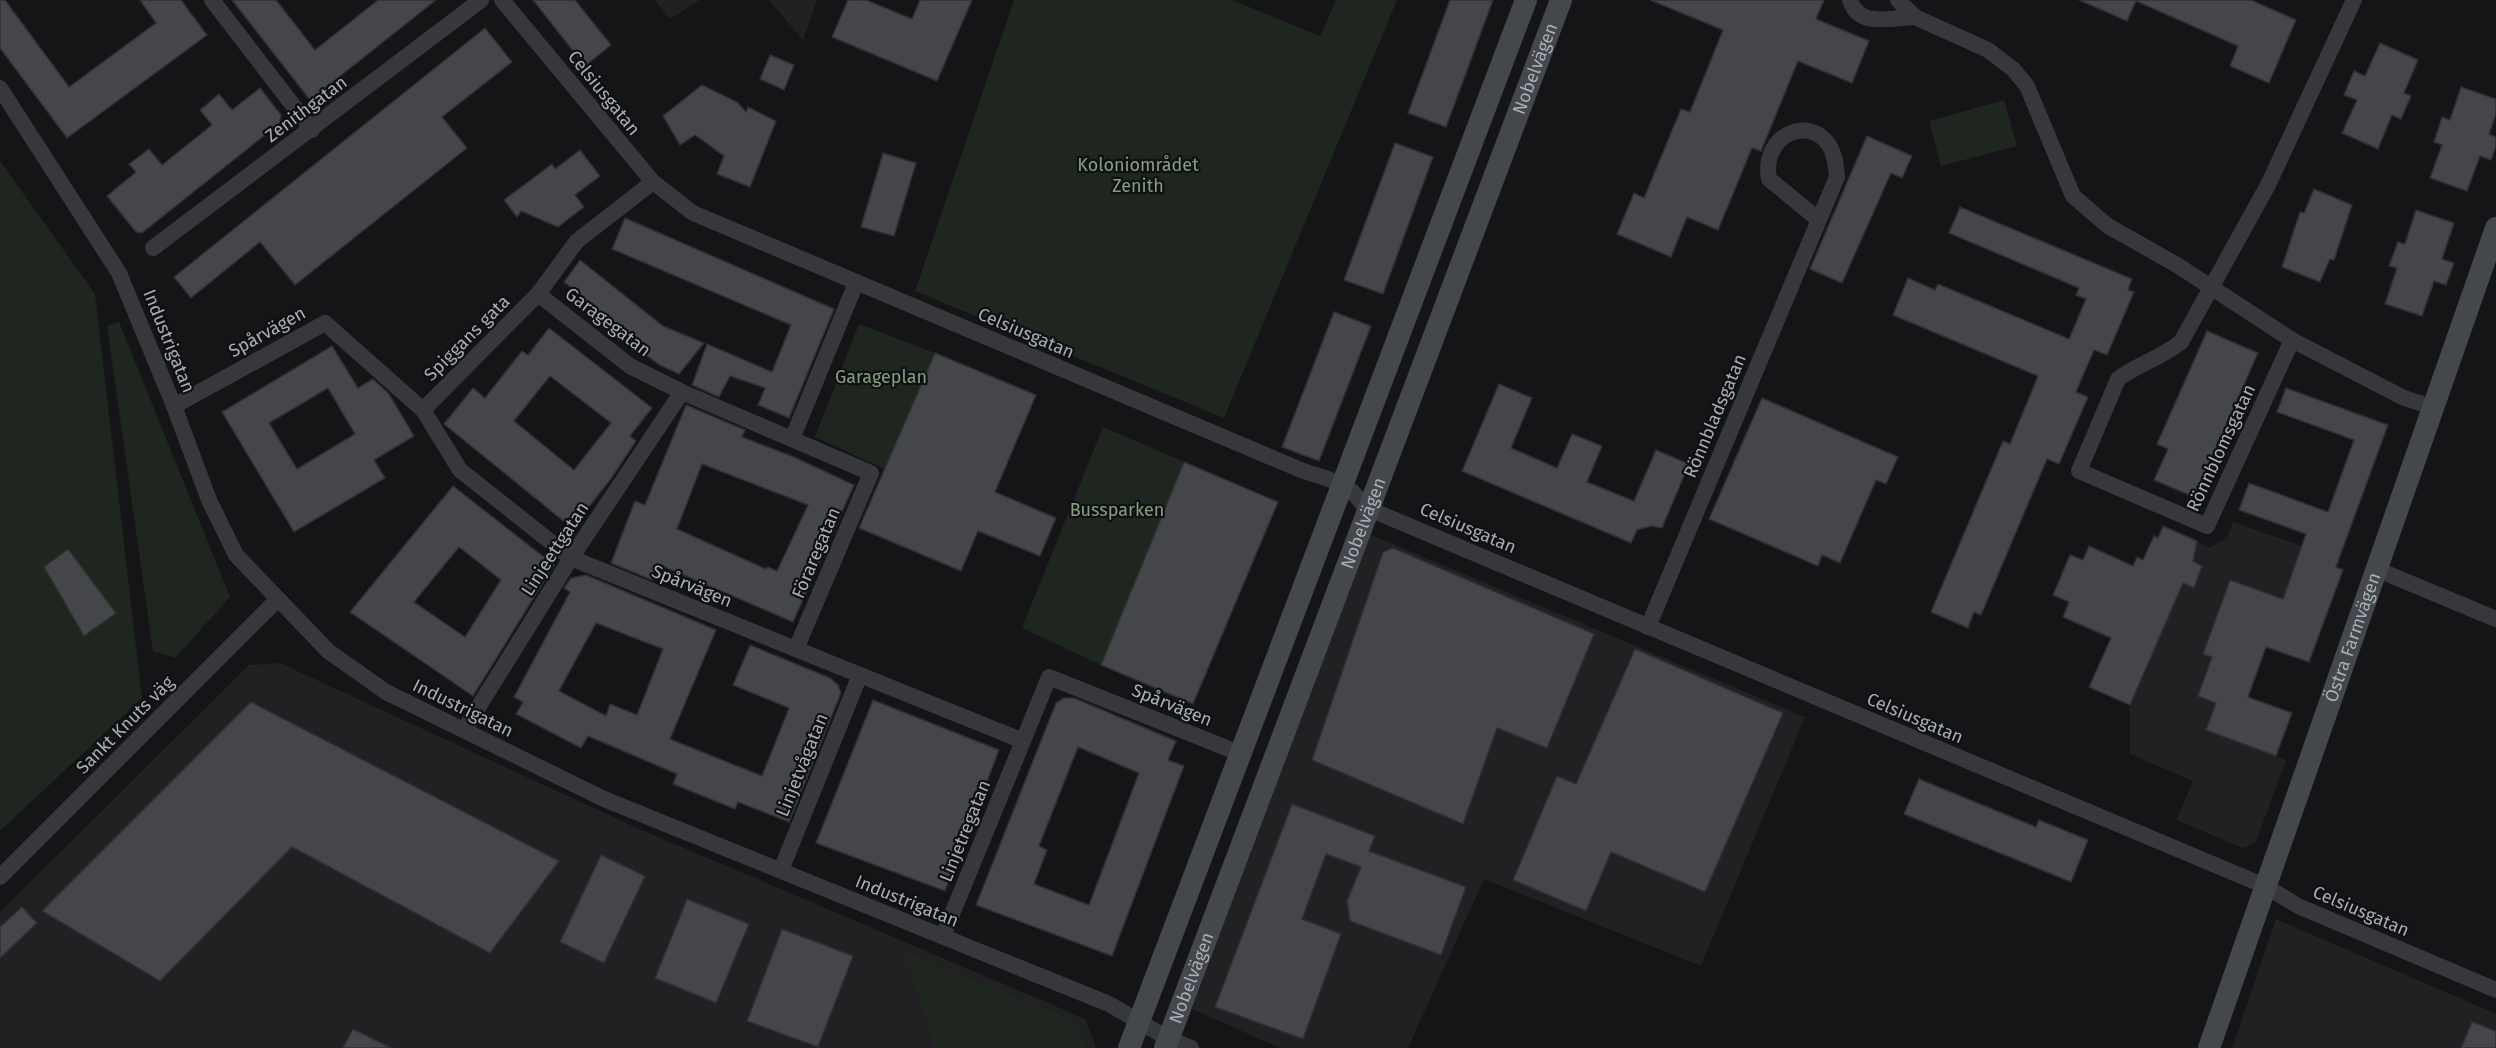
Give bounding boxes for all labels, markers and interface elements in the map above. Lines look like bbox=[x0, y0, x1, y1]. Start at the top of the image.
street label: Nobelvägen bbox=[1508, 20, 1562, 117]
street label: Celsiusgatan bbox=[563, 46, 645, 140]
street label: Zenithgatan bbox=[261, 71, 351, 147]
park label: Koloniområdet Zenith bbox=[1077, 154, 1199, 197]
street label: Garagegatan bbox=[561, 283, 655, 361]
street label: Industrigatan bbox=[138, 286, 200, 396]
street label: Spiggans gata bbox=[419, 290, 515, 386]
street label: Spårvägen bbox=[225, 302, 309, 362]
street label: Celsiusgatan bbox=[974, 303, 1078, 363]
street label: Rönnbladsgatan bbox=[1679, 351, 1751, 481]
park label: Garageplan bbox=[835, 366, 927, 388]
street label: Rönnblomsgatan bbox=[2182, 381, 2260, 515]
street label: Nobelvägen bbox=[1336, 474, 1391, 572]
street label: Linjeettgatan bbox=[517, 498, 593, 600]
street label: Celsiusgatan bbox=[1416, 498, 1520, 558]
park label: Bussparken bbox=[1070, 499, 1164, 521]
street label: Föraregatan bbox=[787, 504, 845, 602]
street label: Spårvägen bbox=[649, 560, 735, 612]
street label: Östra Farmvägen bbox=[2320, 570, 2386, 705]
street label: Sankt Knuts väg bbox=[71, 671, 179, 779]
street label: Industrigatan bbox=[409, 674, 517, 742]
street label: Spårvägen bbox=[1129, 679, 1215, 731]
street label: Celsiusgatan bbox=[1863, 688, 1967, 748]
street label: Linjetvågatan bbox=[771, 710, 833, 820]
street label: Linjetregatan bbox=[935, 777, 995, 885]
street label: Industrigatan bbox=[852, 870, 962, 932]
street label: Celsiusgatan bbox=[2309, 881, 2413, 941]
street label: Nobelvägen bbox=[1164, 929, 1219, 1027]

